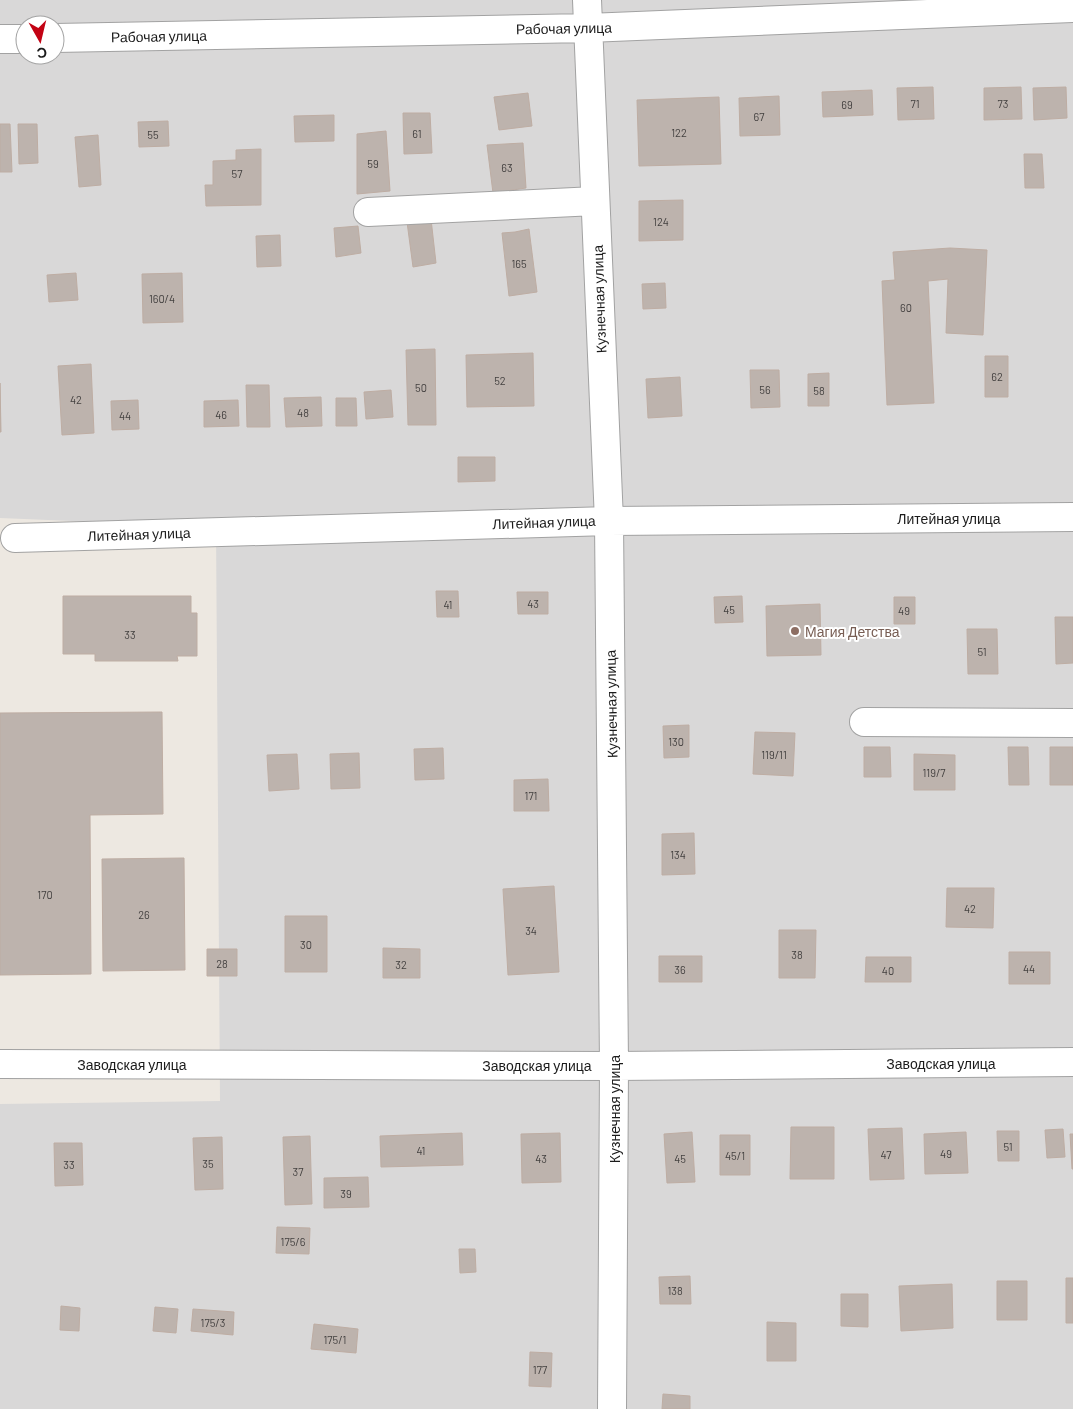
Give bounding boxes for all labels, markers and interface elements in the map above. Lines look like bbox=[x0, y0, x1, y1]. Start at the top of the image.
north arrow bbox=[15, 15, 65, 65]
street label: Рабочая улица bbox=[516, 19, 612, 37]
street label: Рабочая улица bbox=[111, 27, 207, 45]
text: С bbox=[36, 44, 48, 62]
house number: 71 bbox=[910, 97, 920, 110]
house number: 73 bbox=[998, 97, 1008, 110]
house number: 69 bbox=[841, 98, 853, 111]
house number: 67 bbox=[754, 110, 764, 123]
house number: 122 bbox=[671, 126, 687, 139]
house number: 61 bbox=[412, 127, 422, 140]
house number: 55 bbox=[147, 128, 159, 141]
house number: 59 bbox=[367, 157, 379, 170]
house number: 63 bbox=[501, 161, 513, 174]
house number: 57 bbox=[232, 167, 242, 180]
house number: 124 bbox=[653, 215, 669, 228]
street label: Кузнечная улица bbox=[589, 244, 609, 353]
house number: 165 bbox=[511, 257, 527, 270]
house number: 160/4 bbox=[149, 292, 175, 305]
house number: 60 bbox=[900, 301, 912, 314]
house number: 62 bbox=[991, 370, 1003, 383]
house number: 52 bbox=[494, 374, 506, 387]
house number: 50 bbox=[415, 381, 427, 394]
house number: 56 bbox=[759, 383, 771, 396]
house number: 58 bbox=[813, 384, 825, 397]
house number: 42 bbox=[70, 393, 82, 406]
house number: 48 bbox=[297, 406, 309, 419]
house number: 46 bbox=[215, 408, 227, 421]
house number: 44 bbox=[119, 409, 131, 422]
street label: Литейная улица bbox=[897, 510, 1001, 527]
street label: Литейная улица bbox=[492, 512, 596, 532]
street label: Литейная улица bbox=[87, 524, 191, 544]
house number: 43 bbox=[527, 597, 539, 610]
house number: 41 bbox=[444, 598, 452, 611]
house number: 45 bbox=[723, 603, 735, 616]
house number: 49 bbox=[898, 604, 910, 617]
place label: Магия Детства bbox=[805, 623, 900, 640]
marker: Магия Детства bbox=[789, 625, 801, 637]
house number: 33 bbox=[124, 628, 136, 641]
house number: 51 bbox=[977, 645, 987, 658]
street label: Кузнечная улица bbox=[602, 649, 620, 758]
house number: 130 bbox=[668, 735, 684, 748]
house number: 119/11 bbox=[761, 748, 787, 761]
house number: 119/7 bbox=[922, 766, 946, 779]
house number: 171 bbox=[525, 789, 537, 802]
house number: 134 bbox=[670, 848, 686, 861]
house number: 170 bbox=[37, 888, 53, 901]
house number: 42 bbox=[964, 902, 976, 915]
house number: 26 bbox=[138, 908, 150, 921]
house number: 34 bbox=[525, 924, 537, 937]
house number: 30 bbox=[300, 938, 312, 951]
house number: 38 bbox=[791, 948, 803, 961]
house number: 28 bbox=[216, 957, 228, 970]
house number: 32 bbox=[395, 958, 407, 971]
house number: 44 bbox=[1023, 962, 1035, 975]
house number: 36 bbox=[674, 963, 686, 976]
house number: 40 bbox=[882, 964, 894, 977]
street label: Кузнечная улица bbox=[606, 1055, 623, 1163]
street label: Заводская улица bbox=[886, 1055, 996, 1072]
street label: Заводская улица bbox=[77, 1056, 187, 1073]
street label: Заводская улица bbox=[482, 1057, 592, 1074]
house number: 51 bbox=[1003, 1140, 1013, 1153]
house number: 41 bbox=[417, 1144, 425, 1157]
house number: 49 bbox=[940, 1147, 952, 1160]
house number: 47 bbox=[881, 1148, 891, 1161]
house number: 45/1 bbox=[725, 1149, 745, 1162]
house number: 43 bbox=[535, 1152, 547, 1165]
house number: 45 bbox=[674, 1152, 686, 1165]
house number: 35 bbox=[202, 1157, 214, 1170]
house number: 33 bbox=[63, 1158, 75, 1171]
house number: 37 bbox=[293, 1165, 303, 1178]
house number: 39 bbox=[340, 1187, 352, 1200]
house number: 175/6 bbox=[281, 1235, 306, 1248]
house number: 138 bbox=[667, 1284, 683, 1297]
house number: 175/3 bbox=[201, 1316, 225, 1329]
house number: 175/1 bbox=[324, 1333, 346, 1346]
house number: 177 bbox=[533, 1363, 547, 1376]

